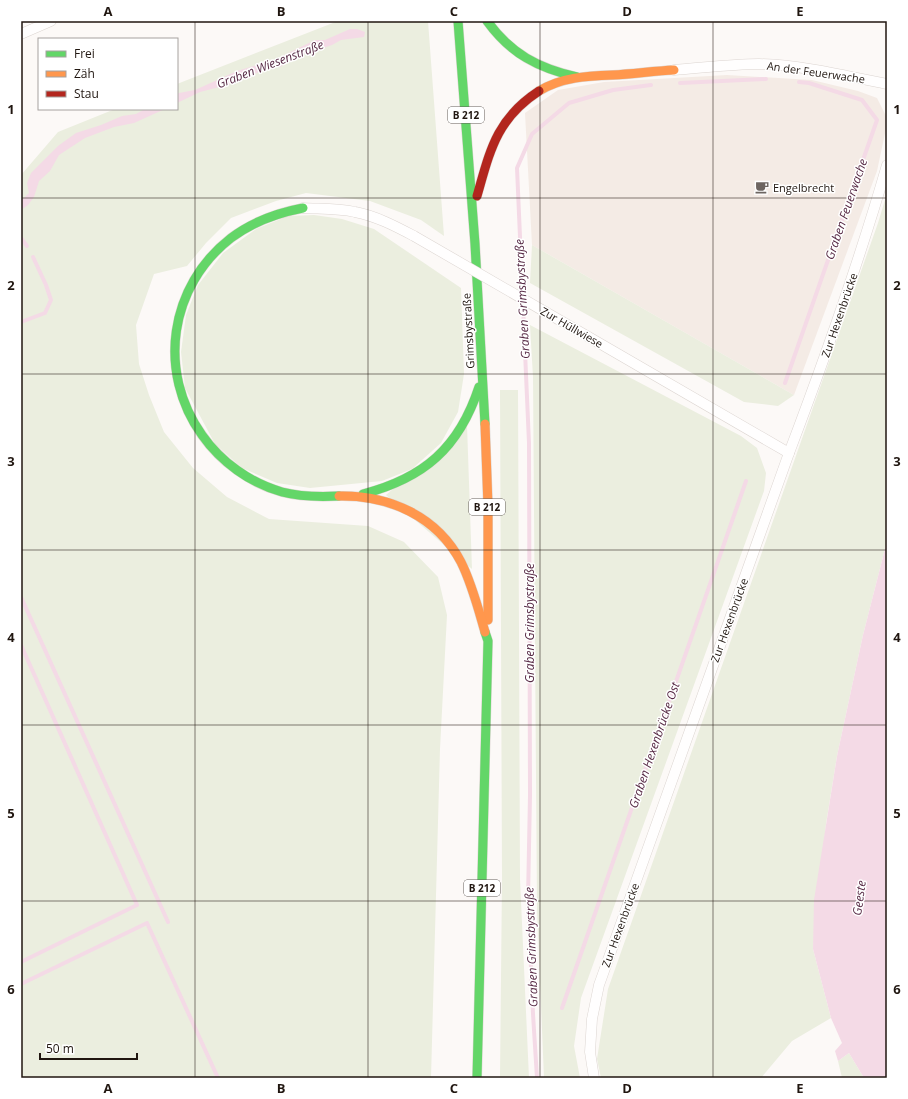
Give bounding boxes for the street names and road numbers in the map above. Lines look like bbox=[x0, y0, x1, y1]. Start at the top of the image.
street label: An der Feuerwache bbox=[766, 58, 866, 86]
road number: B 212 bbox=[448, 107, 484, 123]
street label: Zur Hexenbrücke bbox=[817, 271, 861, 359]
street label: Grimsbystraße bbox=[459, 293, 477, 369]
street label: Zur Hüllwiese bbox=[538, 303, 606, 351]
road number: B 212 bbox=[469, 499, 505, 515]
street label: Zur Hexenbrücke bbox=[707, 576, 751, 664]
road number: B 212 bbox=[464, 880, 500, 896]
street label: Zur Hexenbrücke bbox=[598, 881, 642, 969]

